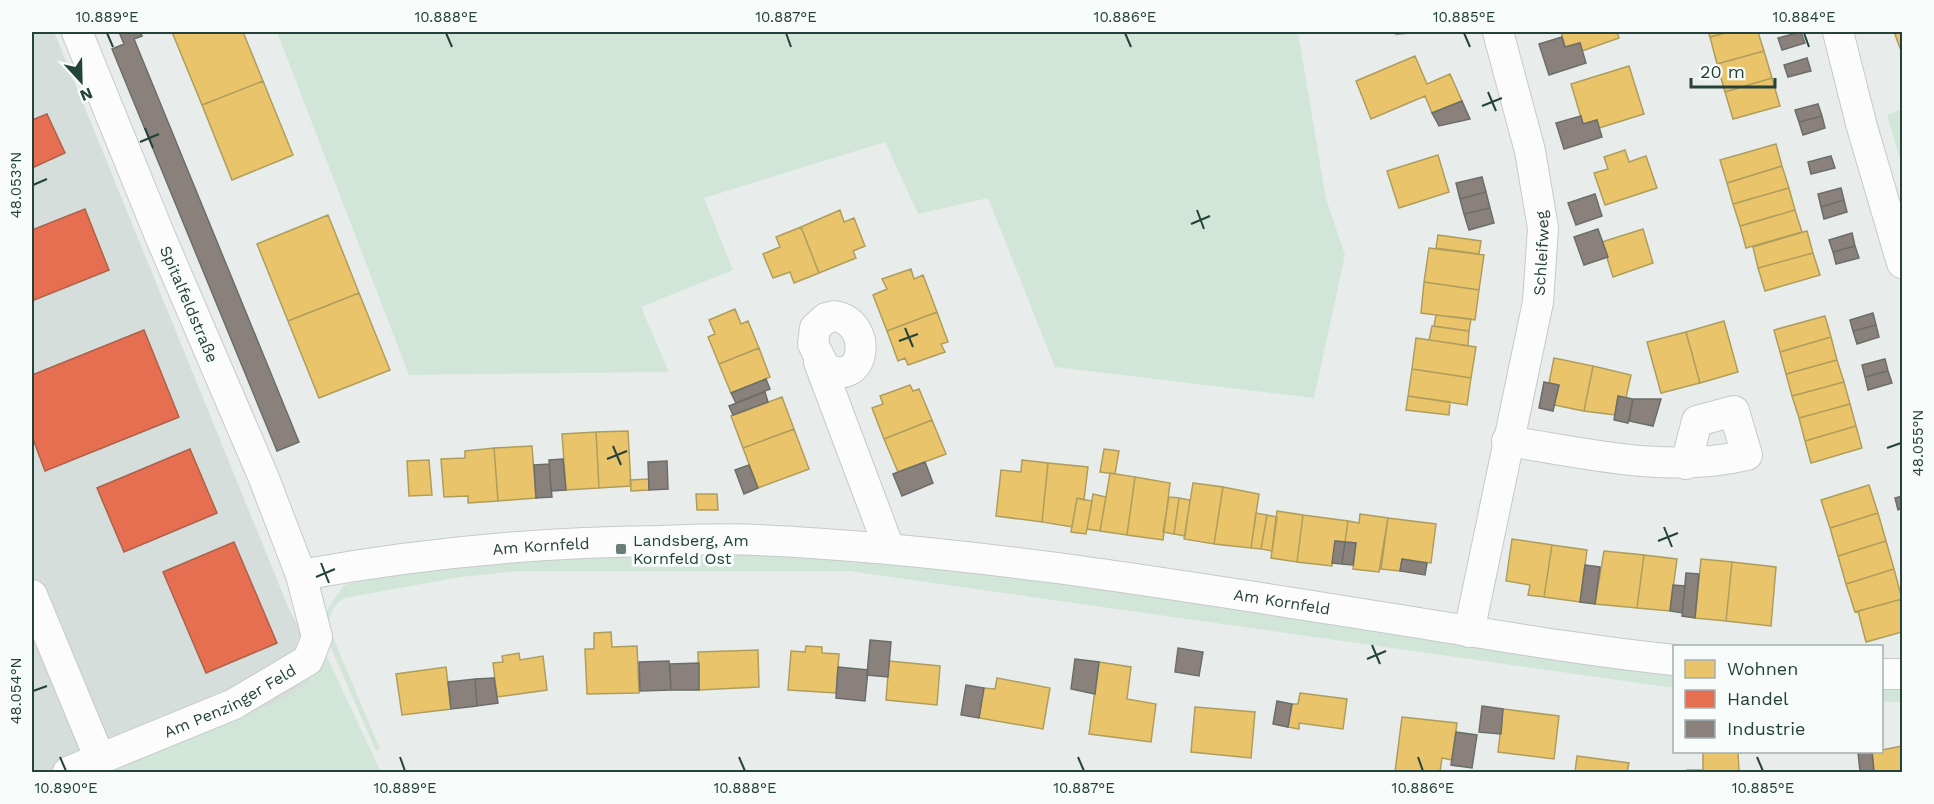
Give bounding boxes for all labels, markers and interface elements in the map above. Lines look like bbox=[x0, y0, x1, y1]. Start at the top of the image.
text: 10.889°E bbox=[75, 8, 139, 26]
text: 10.888°E bbox=[414, 8, 478, 26]
text: 10.887°E bbox=[755, 8, 817, 26]
text: 10.886°E bbox=[1094, 8, 1156, 26]
text: 10.885°E bbox=[1433, 8, 1495, 26]
text: 10.884°E bbox=[1773, 8, 1835, 26]
north arrow bbox=[51, 51, 111, 111]
scale bar bbox=[1691, 51, 1775, 89]
text: 20 m bbox=[1700, 61, 1745, 82]
text: N bbox=[77, 83, 95, 105]
text: 48.053°N bbox=[7, 152, 25, 218]
street label: Schleifweg bbox=[1529, 209, 1552, 296]
street label: Spitalfeldstraße bbox=[156, 243, 222, 365]
text: 48.055°N bbox=[1909, 410, 1927, 476]
place label: Landsberg, Am Kornfeld Ost bbox=[633, 531, 749, 568]
street label: Am Kornfeld bbox=[492, 533, 590, 558]
marker: Landsberg, Am Kornfeld Ost bbox=[614, 542, 628, 556]
street label: Am Kornfeld bbox=[1233, 584, 1332, 618]
legend bbox=[1673, 645, 1883, 753]
text: 48.054°N bbox=[7, 657, 25, 725]
text: Wohnen bbox=[1727, 658, 1798, 679]
street label: Am Penzinger Feld bbox=[161, 660, 299, 741]
text: Handel bbox=[1727, 688, 1789, 709]
text: Industrie bbox=[1727, 718, 1805, 739]
text: 10.890°E bbox=[34, 779, 98, 797]
text: 10.889°E bbox=[373, 779, 437, 797]
text: 10.888°E bbox=[713, 779, 777, 797]
text: 10.887°E bbox=[1053, 779, 1115, 797]
text: 10.886°E bbox=[1392, 779, 1454, 797]
text: 10.885°E bbox=[1732, 779, 1794, 797]

